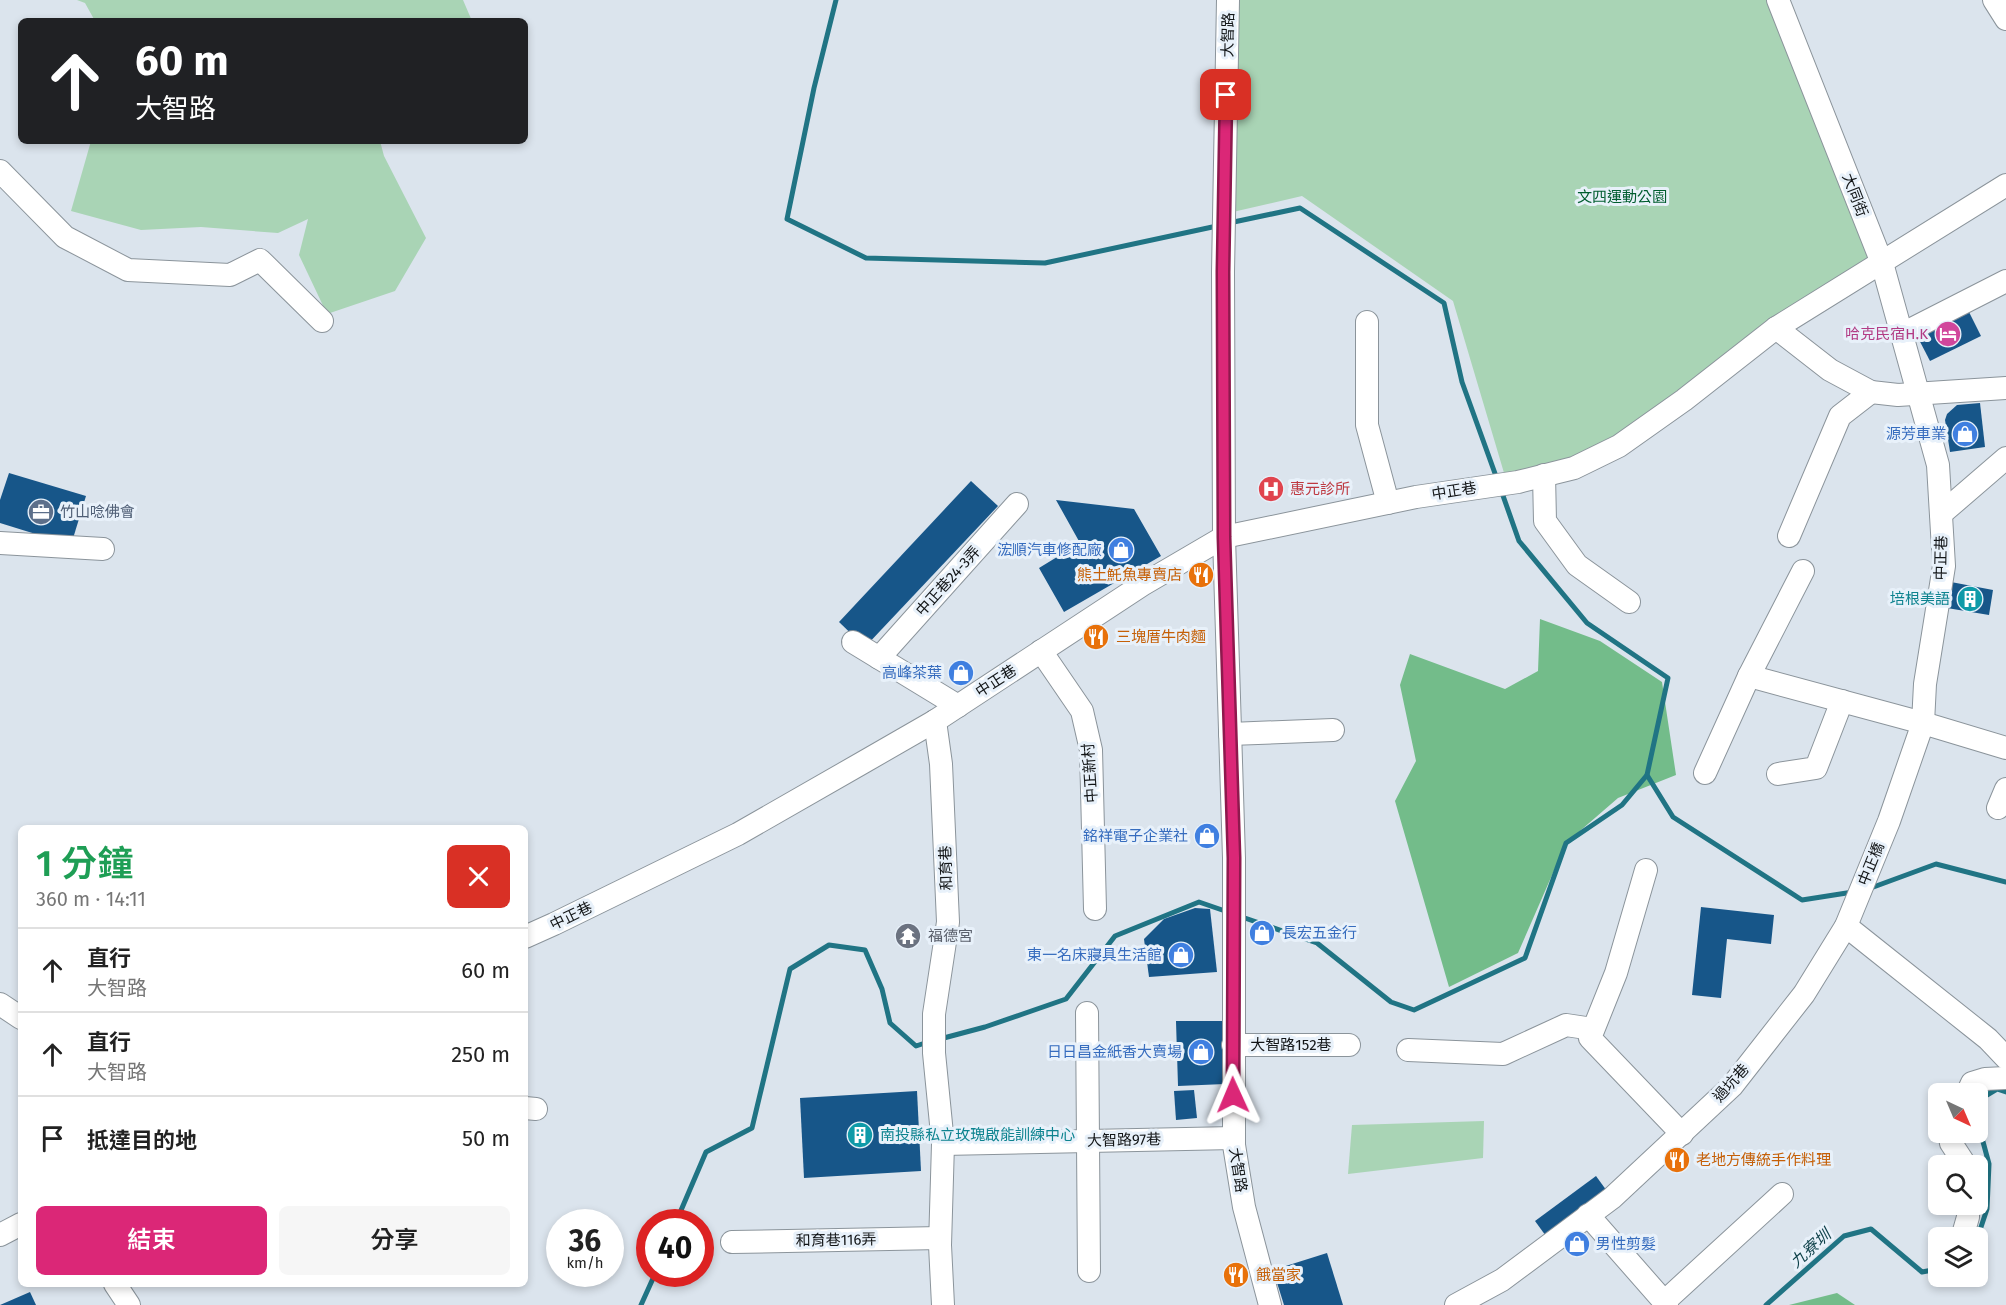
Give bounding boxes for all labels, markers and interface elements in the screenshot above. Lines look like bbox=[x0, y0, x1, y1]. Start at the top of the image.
street label: 大智路 bbox=[1219, 12, 1237, 58]
text: 60 m bbox=[135, 36, 229, 86]
icon: ahead bbox=[36, 42, 114, 120]
pin bbox=[1200, 69, 1251, 120]
icon: arrive bbox=[1209, 78, 1242, 111]
text: 大智路 bbox=[135, 93, 216, 125]
street label: 大同街 bbox=[1839, 171, 1871, 219]
park label: 文四運動公園 bbox=[1577, 188, 1667, 206]
hotel icon: 哈克民宿H.K bbox=[1933, 319, 1963, 349]
place label: 哈克民宿H.K bbox=[1845, 325, 1928, 343]
shop icon: 源芳車業 bbox=[1950, 419, 1980, 449]
place label: 源芳車業 bbox=[1886, 425, 1946, 443]
hospital icon: 惠元診所 bbox=[1256, 474, 1286, 504]
street label: 中正巷 bbox=[1430, 479, 1478, 503]
place label: 惠元診所 bbox=[1290, 480, 1350, 498]
office icon: 竹山唸佛會 bbox=[26, 497, 56, 527]
place label: 竹山唸佛會 bbox=[60, 503, 135, 521]
shop icon: 浤順汽車修配廠 bbox=[1106, 535, 1136, 565]
street label: 中正巷 bbox=[1932, 535, 1950, 581]
place label: 浤順汽車修配廠 bbox=[997, 541, 1102, 559]
street label: 中正巷24-3弄 bbox=[912, 542, 984, 620]
restaurant icon: 熊土魠魚專賣店 bbox=[1186, 560, 1216, 590]
place label: 熊土魠魚專賣店 bbox=[1077, 566, 1182, 584]
building icon: 培根美語 bbox=[1955, 584, 1985, 614]
place label: 培根美語 bbox=[1890, 590, 1950, 608]
restaurant icon: 三塊厝牛肉麵 bbox=[1081, 622, 1111, 652]
place label: 三塊厝牛肉麵 bbox=[1116, 628, 1206, 646]
shop icon: 高峰茶葉 bbox=[946, 658, 976, 688]
street label: 中正巷 bbox=[972, 661, 1020, 701]
place label: 高峰茶葉 bbox=[882, 664, 942, 682]
street label: 中正新村 bbox=[1079, 742, 1101, 804]
shop icon: 銘祥電子企業社 bbox=[1192, 821, 1222, 851]
place label: 銘祥電子企業社 bbox=[1083, 827, 1188, 845]
street label: 中正橋 bbox=[1854, 840, 1888, 888]
text: 1 分鐘 bbox=[36, 842, 133, 886]
button: close bbox=[447, 845, 510, 908]
street label: 和育巷 bbox=[936, 845, 956, 891]
text: 360 m · 14:11 bbox=[36, 887, 146, 911]
street label: 中正巷 bbox=[547, 898, 595, 934]
shop icon: 長宏五金行 bbox=[1247, 918, 1277, 948]
temple icon: 福德宮 bbox=[893, 921, 923, 951]
place label: 長宏五金行 bbox=[1282, 924, 1357, 942]
place label: 福德宮 bbox=[928, 927, 973, 945]
shop icon: 東一名床寢具生活館 bbox=[1166, 940, 1196, 970]
text: 直行 bbox=[87, 945, 131, 972]
place label: 東一名床寢具生活館 bbox=[1027, 946, 1162, 964]
icon: ahead bbox=[36, 954, 69, 987]
text: 60 m bbox=[461, 957, 510, 984]
text: 大智路 bbox=[87, 976, 147, 1000]
text: 直行 bbox=[87, 1029, 131, 1056]
street label: 大智路152巷 bbox=[1250, 1036, 1332, 1054]
shop icon: 日日昌金紙香大賣場 bbox=[1186, 1037, 1216, 1067]
icon: ahead bbox=[36, 1038, 69, 1071]
text: 250 m bbox=[451, 1041, 510, 1068]
place label: 日日昌金紙香大賣場 bbox=[1047, 1043, 1182, 1061]
text: 大智路 bbox=[87, 1060, 147, 1084]
street label: 過坑巷 bbox=[1709, 1060, 1753, 1106]
position arrow bbox=[1201, 1063, 1265, 1127]
north arrow bbox=[1928, 1083, 1988, 1143]
map controls bbox=[1928, 1083, 1988, 1287]
building icon: 南投縣私立玫瑰啟能訓練中心 bbox=[845, 1120, 875, 1150]
icon: arrive bbox=[36, 1122, 69, 1155]
text: 50 m bbox=[462, 1125, 510, 1152]
place label: 南投縣私立玫瑰啟能訓練中心 bbox=[880, 1126, 1075, 1144]
text: 抵達目的地 bbox=[87, 1127, 197, 1154]
street label: 大智路97巷 bbox=[1087, 1130, 1161, 1150]
restaurant icon: 老地方傳統手作料理 bbox=[1662, 1145, 1692, 1175]
street label: 大智路 bbox=[1226, 1146, 1250, 1194]
place label: 老地方傳統手作料理 bbox=[1696, 1151, 1831, 1169]
button: search bbox=[1928, 1155, 1988, 1215]
button: 結束 bbox=[36, 1206, 267, 1275]
button: 分享 bbox=[279, 1206, 510, 1275]
speed limit sign: 40 bbox=[636, 1209, 714, 1287]
text: 36 bbox=[569, 1223, 601, 1259]
water label: 九寮圳 bbox=[1786, 1224, 1836, 1271]
button: layers bbox=[1928, 1227, 1988, 1287]
shop icon: 男性剪髮 bbox=[1562, 1229, 1592, 1259]
street label: 和育巷116弄 bbox=[795, 1230, 877, 1250]
place label: 男性剪髮 bbox=[1596, 1235, 1656, 1253]
text: km/h bbox=[566, 1254, 604, 1272]
restaurant icon: 餓當家 bbox=[1221, 1260, 1251, 1290]
place label: 餓當家 bbox=[1256, 1266, 1301, 1284]

